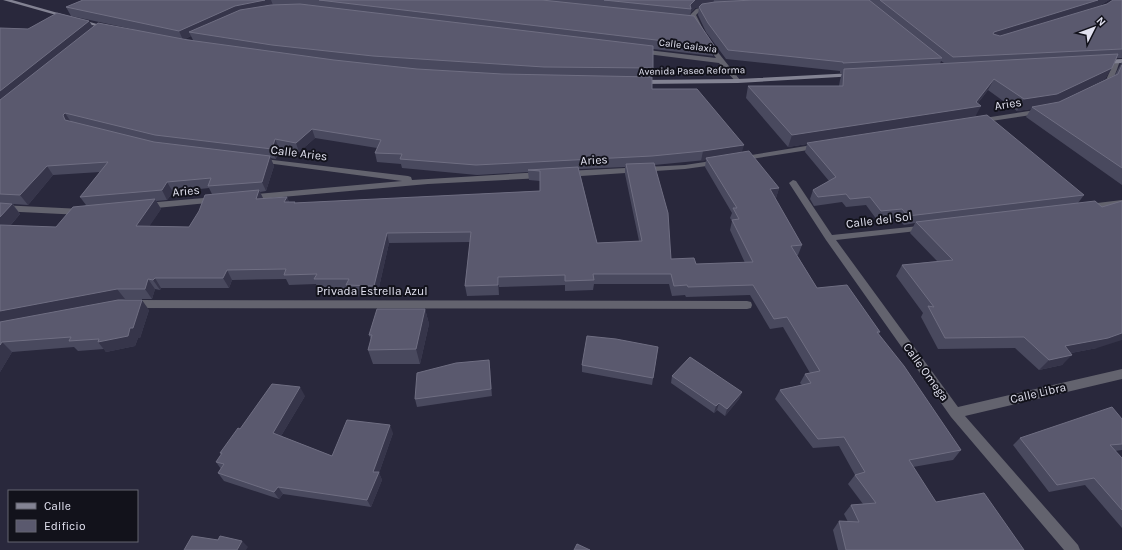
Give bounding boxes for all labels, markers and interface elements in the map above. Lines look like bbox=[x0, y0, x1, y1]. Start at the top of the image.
north arrow bbox=[1074, 8, 1114, 48]
text: N bbox=[1094, 14, 1109, 29]
street label: Calle Galaxia bbox=[658, 36, 718, 56]
street label: Avenida Paseo Reforma bbox=[639, 64, 745, 78]
street label: Aries bbox=[993, 95, 1023, 113]
street label: Calle Aries bbox=[270, 143, 328, 163]
street label: Aries bbox=[580, 152, 608, 168]
street label: Aries bbox=[172, 183, 200, 199]
street label: Calle del Sol bbox=[845, 209, 913, 231]
street label: Privada Estrella Azul bbox=[316, 284, 428, 298]
street label: Calle Omega bbox=[900, 340, 952, 404]
street label: Calle Libra bbox=[1009, 380, 1067, 406]
legend bbox=[8, 490, 138, 542]
text: Calle bbox=[44, 499, 71, 513]
text: Edificio bbox=[44, 519, 85, 533]

